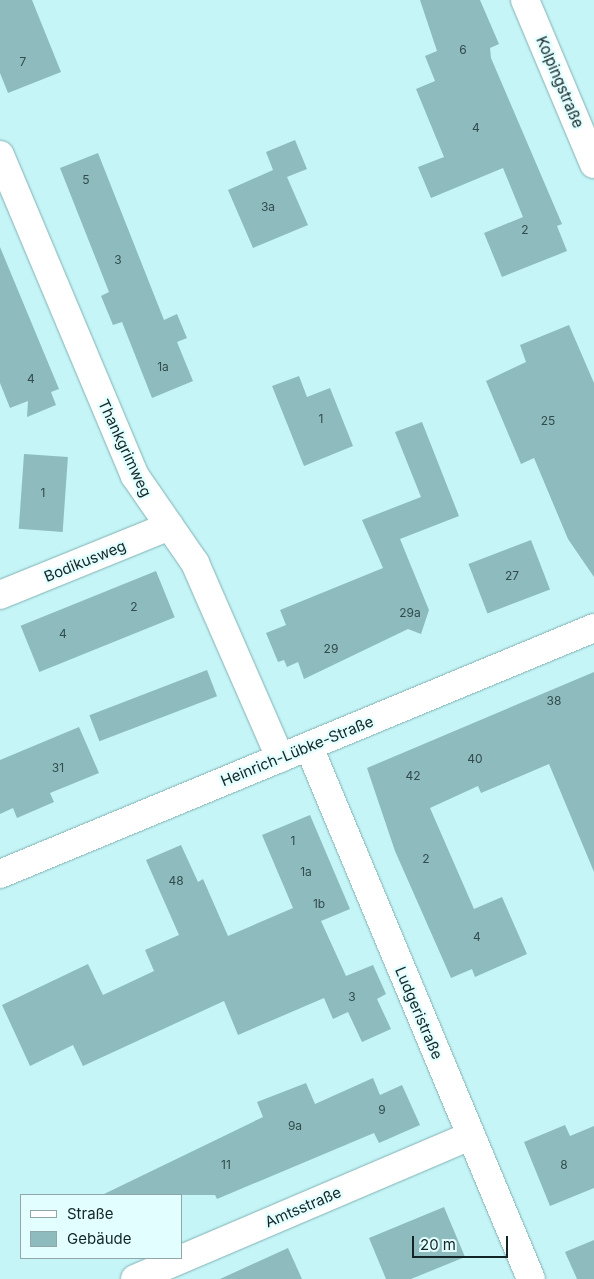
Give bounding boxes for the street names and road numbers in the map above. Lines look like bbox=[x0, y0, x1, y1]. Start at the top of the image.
street label: Kolpingstraße bbox=[533, 33, 587, 131]
street label: Thankgrimweg bbox=[95, 396, 155, 500]
street label: Bodikusweg bbox=[41, 536, 129, 586]
street label: Heinrich-Lübke-Straße bbox=[218, 712, 376, 790]
street label: Ludgeristraße bbox=[391, 964, 447, 1062]
street label: Amtsstraße bbox=[262, 1183, 344, 1231]

